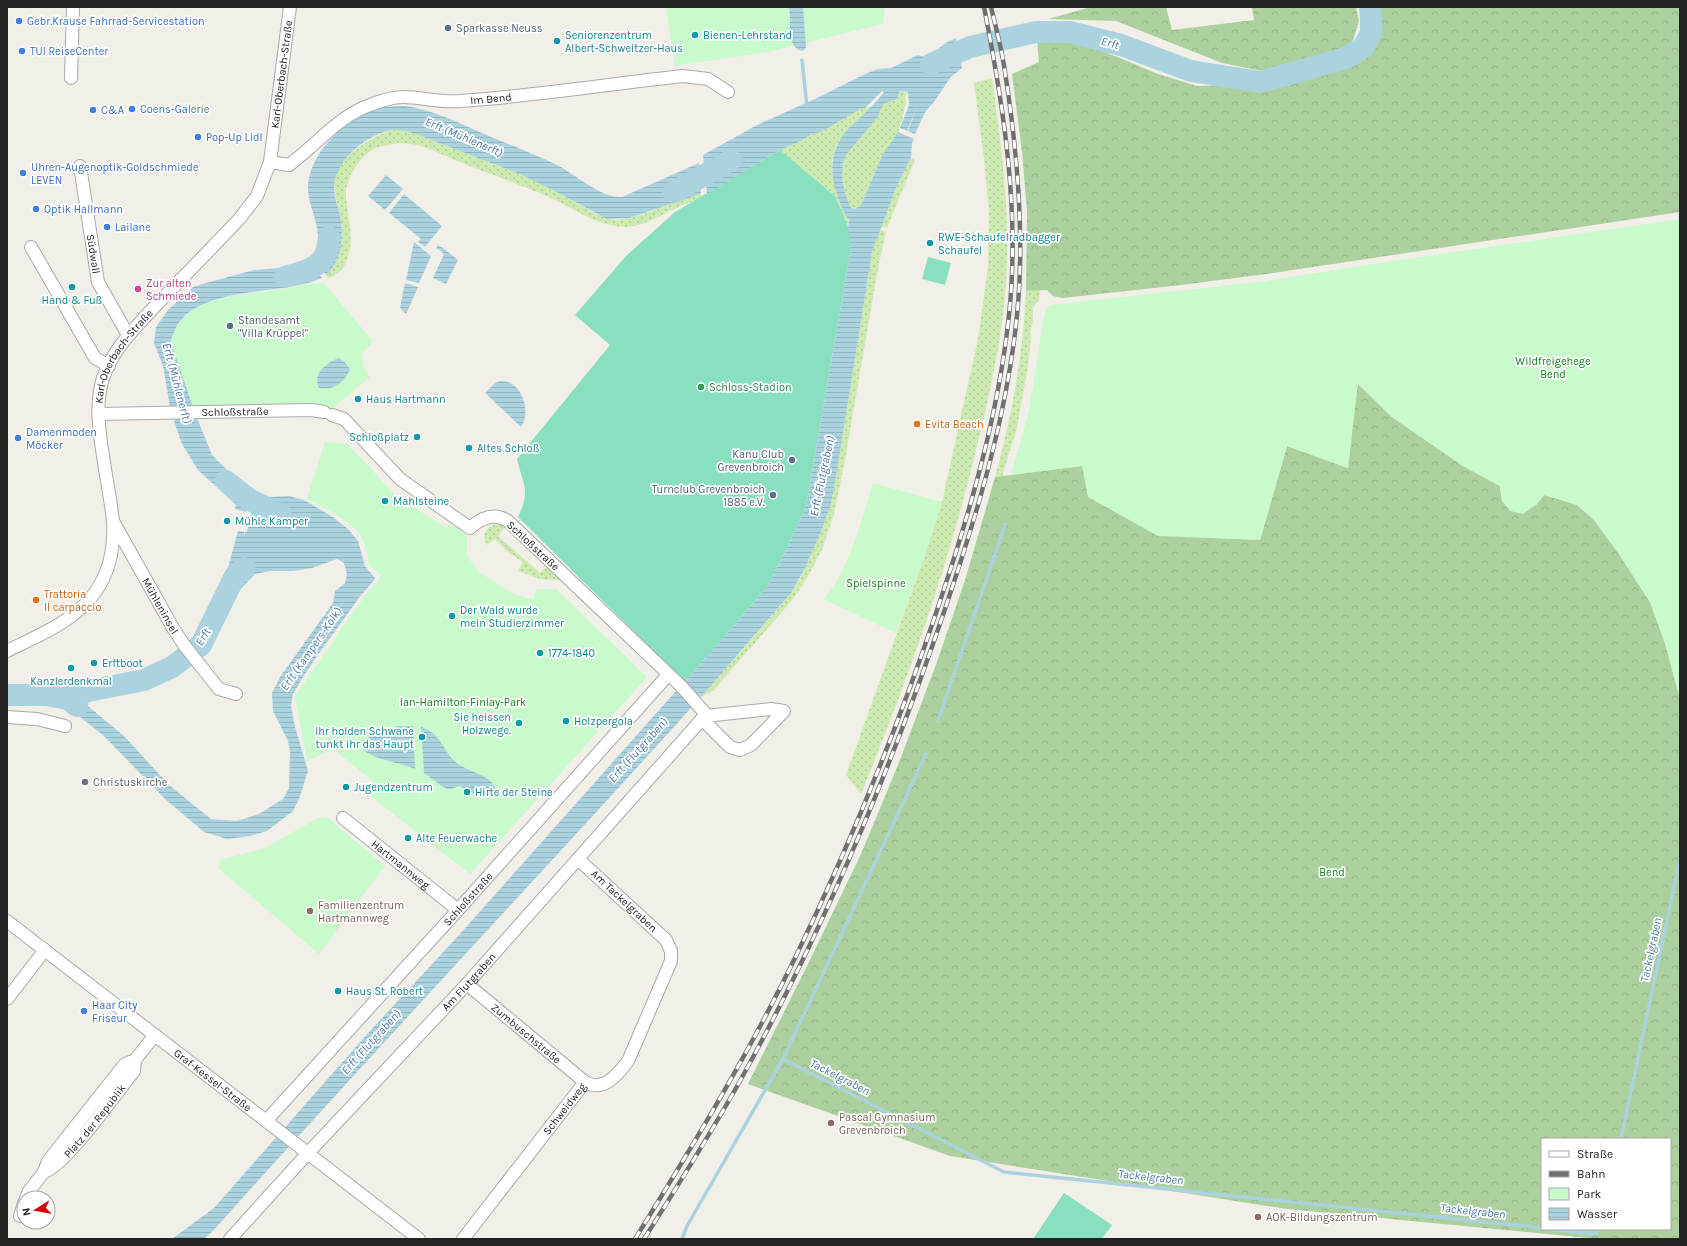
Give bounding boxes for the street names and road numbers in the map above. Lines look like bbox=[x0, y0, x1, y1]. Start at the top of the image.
street label: Karl-Oberbach-Straße bbox=[268, 19, 295, 129]
street label: Im Bend bbox=[470, 90, 512, 107]
street label: Südwall bbox=[84, 233, 103, 275]
street label: Karl-Oberbach-Straße bbox=[92, 306, 156, 404]
street label: Schloßstraße bbox=[201, 404, 269, 419]
street label: Schloßstraße bbox=[504, 518, 562, 574]
street label: Mühleninsel bbox=[140, 575, 182, 636]
street label: Hartmannweg bbox=[369, 837, 433, 892]
street label: Am Tackelgraben bbox=[588, 867, 660, 935]
street label: Schloßstraße bbox=[440, 869, 495, 928]
street label: Am Flutgraben bbox=[439, 950, 498, 1013]
street label: Zumbuschstraße bbox=[489, 1000, 564, 1066]
street label: Graf-Kessel-Straße bbox=[171, 1046, 254, 1114]
street label: Schweidweg bbox=[540, 1080, 589, 1137]
street label: Platz der Republik bbox=[61, 1081, 128, 1160]

